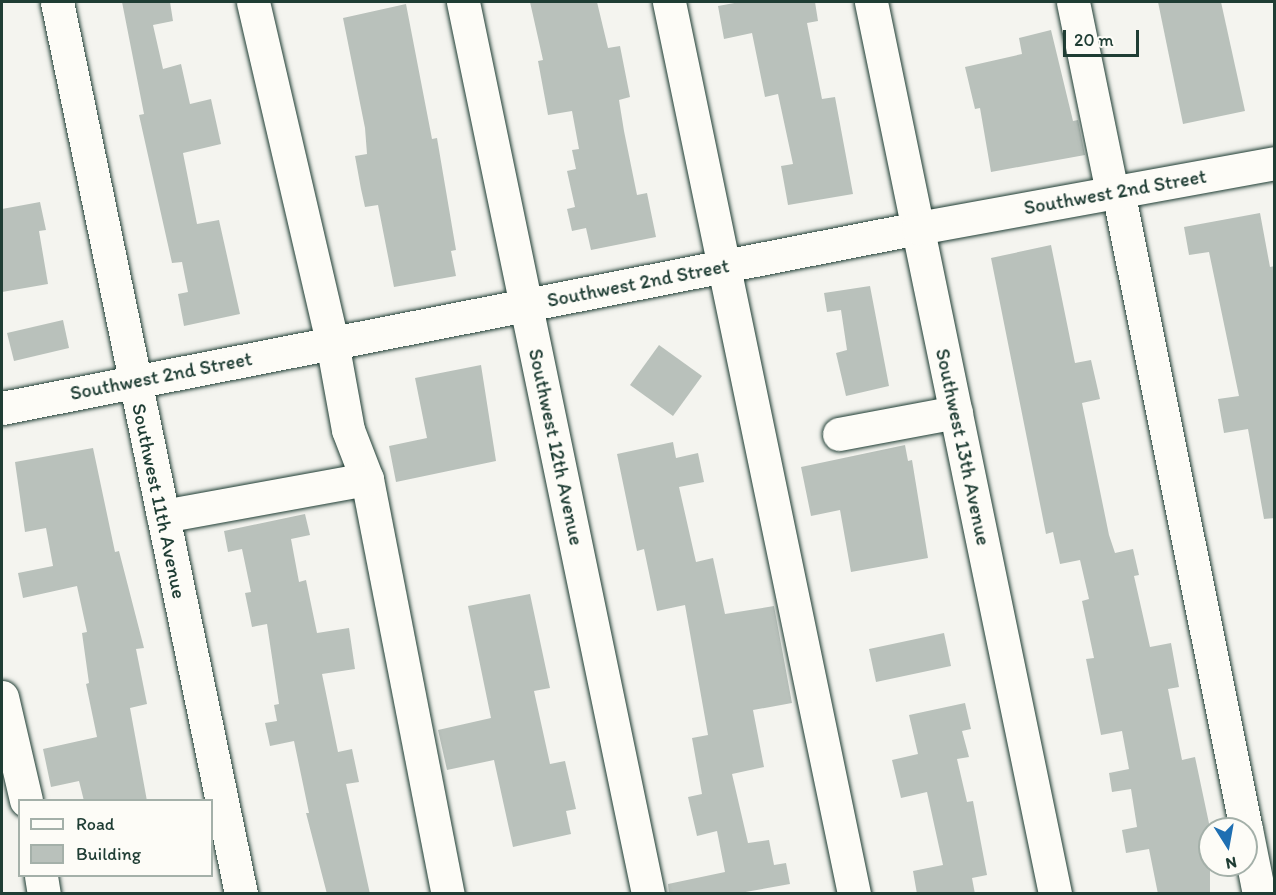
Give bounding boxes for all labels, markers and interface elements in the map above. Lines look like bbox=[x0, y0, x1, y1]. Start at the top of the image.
scale bar bbox=[1066, 18, 1142, 56]
text: 20 m bbox=[1074, 29, 1114, 51]
street label: Southwest 2nd Street bbox=[1022, 164, 1208, 220]
street label: Southwest 2nd Street bbox=[545, 254, 731, 312]
street label: Southwest 2nd Street bbox=[68, 347, 254, 405]
street label: Southwest 12th Avenue bbox=[524, 347, 588, 547]
street label: Southwest 13th Avenue bbox=[931, 347, 995, 547]
street label: Southwest 11th Avenue bbox=[127, 402, 191, 600]
legend bbox=[18, 799, 213, 877]
text: Road bbox=[76, 813, 115, 835]
north arrow bbox=[1198, 817, 1258, 877]
text: Building bbox=[76, 843, 141, 865]
text: N bbox=[1224, 853, 1238, 874]

